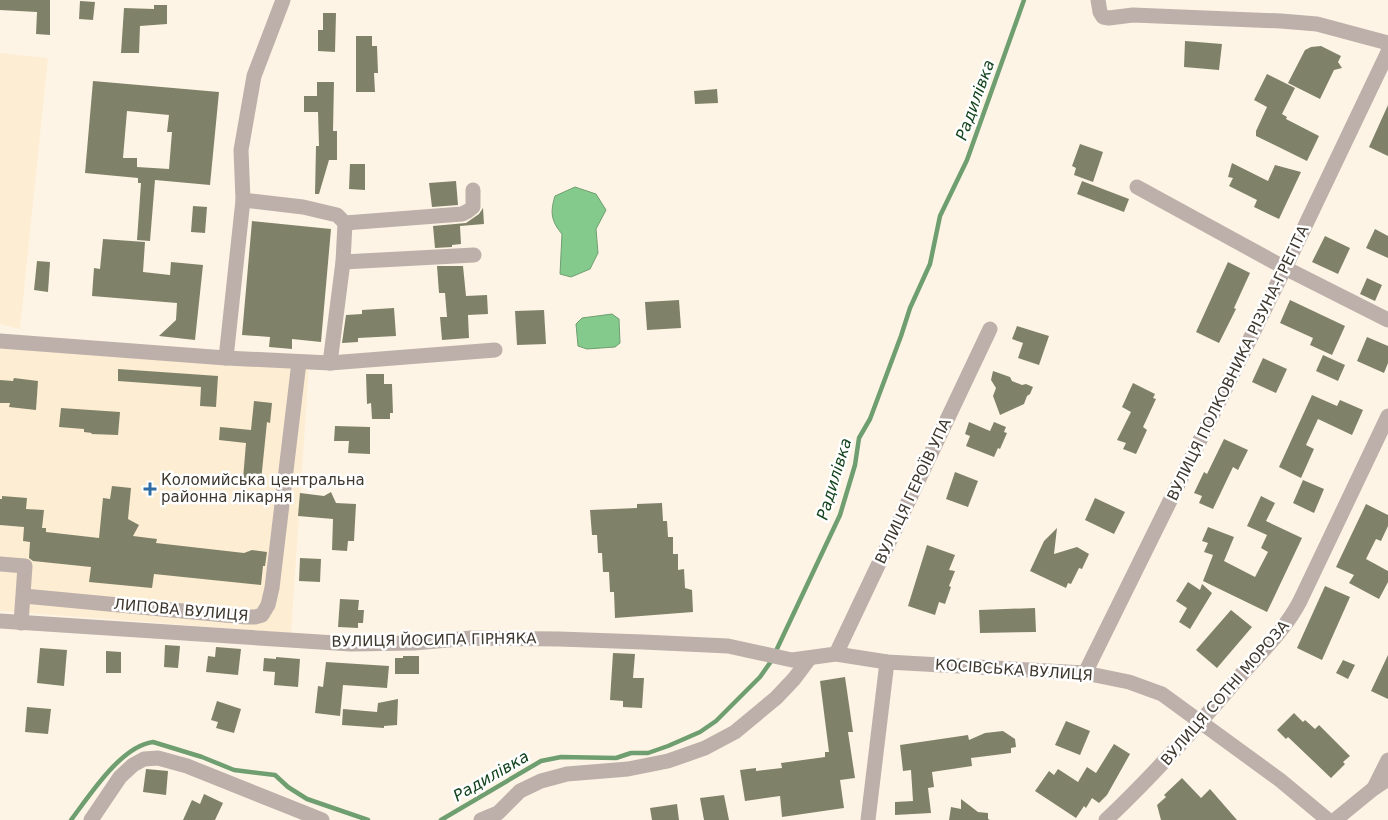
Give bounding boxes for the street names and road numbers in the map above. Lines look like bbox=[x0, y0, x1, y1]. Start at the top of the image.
street label: ВУЛИЦЯ ПОЛКОВНИКА РІЗУНА-ГРЕГІТА bbox=[1163, 222, 1313, 504]
street label: ВУЛИЦЯ ГЕРОЇВ УПА bbox=[870, 414, 955, 567]
street label: ЛИПОВА ВУЛИЦЯ bbox=[113, 595, 249, 625]
street label: ВУЛИЦЯ СОТНІ МОРОЗА bbox=[1157, 616, 1293, 769]
street label: ВУЛИЦЯ ЙОСИПА ГІРНЯКА bbox=[331, 628, 537, 651]
street label: КОСІВСЬКА ВУЛИЦЯ bbox=[935, 656, 1093, 684]

